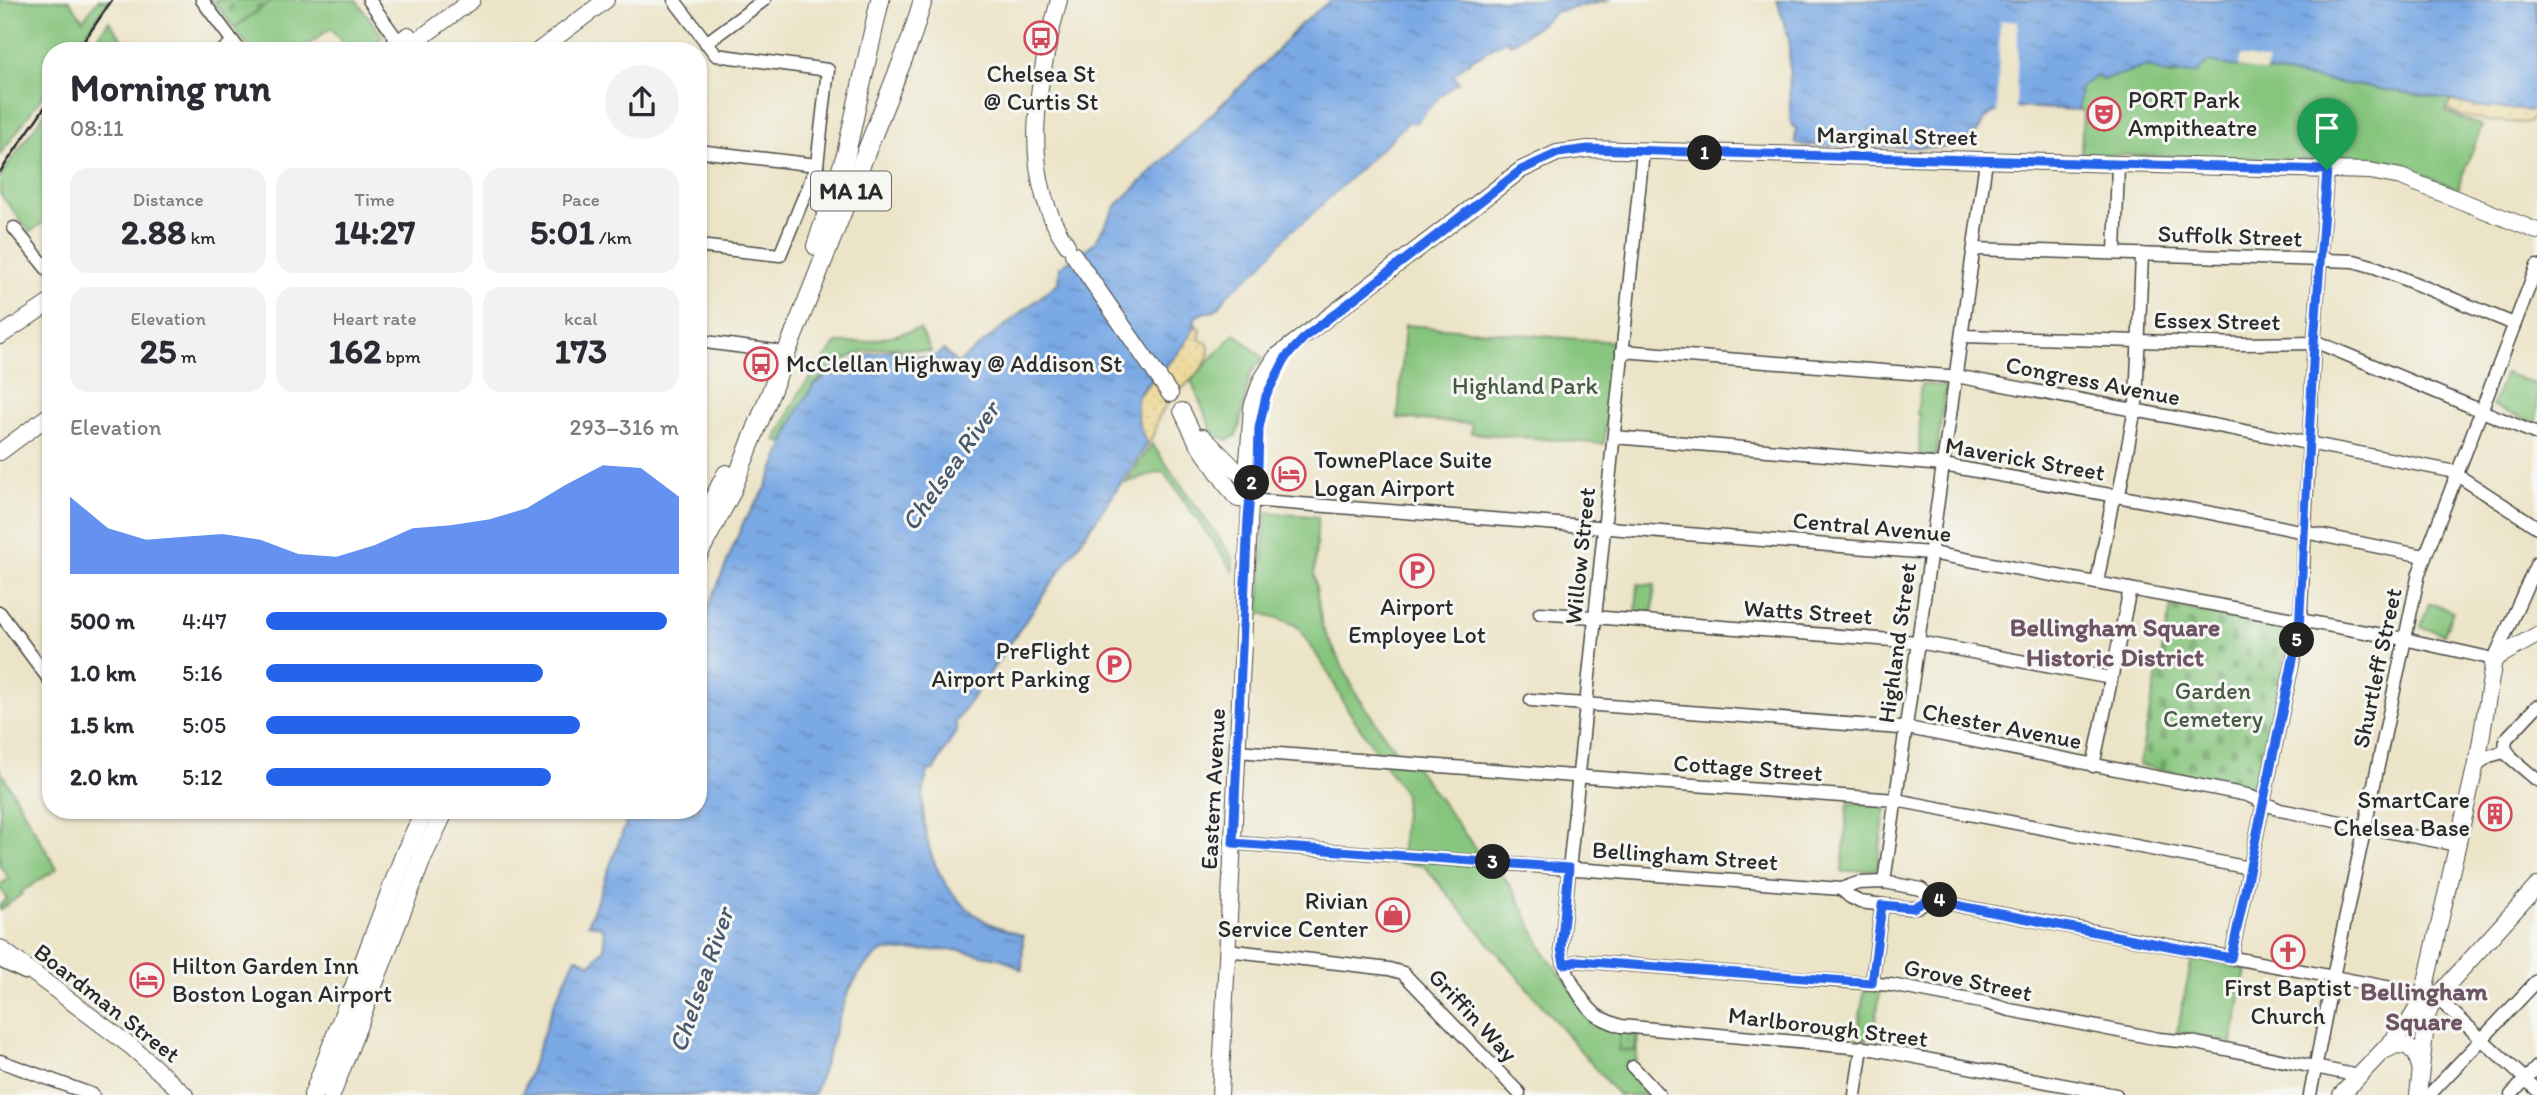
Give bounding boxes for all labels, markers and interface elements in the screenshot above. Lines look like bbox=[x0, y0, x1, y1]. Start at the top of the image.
bus stop icon: Chelsea St @ Curtis St bbox=[1022, 19, 1060, 57]
place label: Chelsea St @ Curtis St bbox=[983, 59, 1099, 116]
text: Morning run bbox=[70, 65, 271, 111]
button: share bbox=[605, 65, 679, 139]
place label: PORT Park Ampitheatre bbox=[2128, 85, 2257, 142]
theatre icon: PORT Park Ampitheatre bbox=[2085, 95, 2123, 133]
pin bbox=[2297, 98, 2357, 170]
icon: arrive bbox=[2308, 109, 2346, 147]
text: 08:11 bbox=[70, 114, 124, 142]
street label: Marginal Street bbox=[1816, 120, 1978, 151]
pin: 1 bbox=[1688, 136, 1722, 170]
text: 1 bbox=[1700, 141, 1709, 164]
road number: MA 1A bbox=[811, 172, 891, 210]
text: Distance bbox=[133, 188, 204, 211]
text: Time bbox=[354, 188, 395, 211]
text: Pace bbox=[562, 188, 600, 211]
text: 2.88 bbox=[121, 211, 186, 253]
text: 14:27 bbox=[334, 211, 415, 253]
text: 5:01 bbox=[530, 211, 595, 253]
street label: Suffolk Street bbox=[2157, 218, 2303, 253]
text: km bbox=[186, 226, 216, 249]
text: /km bbox=[595, 226, 632, 249]
street label: Essex Street bbox=[2153, 305, 2281, 336]
text: Elevation bbox=[130, 307, 206, 330]
text: Heart rate bbox=[332, 307, 417, 330]
text: kcal bbox=[564, 307, 598, 330]
text: 25 bbox=[140, 330, 176, 372]
text: 162 bbox=[328, 330, 381, 372]
text: 173 bbox=[554, 330, 607, 372]
text: m bbox=[176, 345, 197, 368]
text: bpm bbox=[381, 345, 421, 368]
bus stop icon: McClellan Highway @ Addison St bbox=[742, 345, 780, 383]
place label: McClellan Highway @ Addison St bbox=[786, 349, 1122, 378]
street label: Congress Avenue bbox=[2003, 349, 2183, 412]
park label: Highland Park bbox=[1452, 371, 1599, 400]
water label: Chelsea River bbox=[894, 393, 1008, 537]
text: Elevation bbox=[70, 413, 161, 441]
text: 293–316 m bbox=[570, 413, 679, 441]
street label: Maverick Street bbox=[1943, 430, 2107, 487]
place label: TownePlace Suite Logan Airport bbox=[1314, 445, 1492, 502]
hotel icon: TownePlace Suite Logan Airport bbox=[1270, 455, 1308, 493]
pin: 2 bbox=[1234, 466, 1270, 500]
text: 2 bbox=[1247, 471, 1257, 494]
street label: Willow Street bbox=[1558, 486, 1601, 626]
street label: Central Avenue bbox=[1791, 505, 1953, 548]
parking icon: Airport Employee Lot bbox=[1398, 552, 1436, 590]
street label: Highland Street bbox=[1871, 561, 1922, 725]
street label: Shurtleff Street bbox=[2345, 585, 2408, 751]
place label: Airport Employee Lot bbox=[1348, 592, 1486, 649]
street label: Watts Street bbox=[1743, 593, 1873, 630]
text: 500 m bbox=[70, 607, 135, 635]
text: 4:47 bbox=[182, 607, 227, 635]
district label: Bellingham Square Historic District bbox=[2010, 611, 2220, 673]
pin: 5 bbox=[2280, 622, 2314, 658]
text: 5 bbox=[2292, 628, 2301, 651]
place label: PreFlight Airport Parking bbox=[931, 636, 1091, 693]
parking icon: PreFlight Airport Parking bbox=[1095, 646, 1133, 684]
text: 1.0 km bbox=[70, 659, 136, 687]
text: 5:16 bbox=[182, 659, 223, 687]
park label: Garden Cemetery bbox=[2163, 676, 2263, 733]
street label: Chester Avenue bbox=[1920, 696, 2084, 755]
street label: Eastern Avenue bbox=[1194, 708, 1231, 870]
text: 1.5 km bbox=[70, 711, 134, 739]
text: 5:05 bbox=[182, 711, 226, 739]
street label: Cottage Street bbox=[1672, 748, 1824, 787]
text: 2.0 km bbox=[70, 763, 138, 791]
text: 5:12 bbox=[182, 763, 222, 791]
place label: SmartCare Chelsea Base bbox=[2333, 785, 2470, 842]
building icon: SmartCare Chelsea Base bbox=[2476, 795, 2514, 833]
street label: Bellingham Street bbox=[1591, 835, 1779, 876]
pin: 3 bbox=[1476, 844, 1510, 880]
text: 3 bbox=[1487, 850, 1498, 873]
pin: 4 bbox=[1923, 883, 1958, 918]
place label: Rivian Service Center bbox=[1218, 886, 1368, 943]
text: 4 bbox=[1934, 888, 1945, 911]
shop icon: Rivian Service Center bbox=[1374, 896, 1412, 934]
water label: Chelsea River bbox=[661, 901, 742, 1056]
church icon: First Baptist Church bbox=[2269, 933, 2307, 971]
street label: Boardman Street bbox=[28, 937, 186, 1069]
place label: Hilton Garden Inn Boston Logan Airport bbox=[172, 951, 392, 1008]
street label: Grove Street bbox=[1901, 952, 2035, 1007]
hotel icon: Hilton Garden Inn Boston Logan Airport bbox=[128, 961, 166, 999]
street label: Griffin Way bbox=[1423, 962, 1525, 1068]
place label: First Baptist Church bbox=[2224, 973, 2352, 1030]
district label: Bellingham Square bbox=[2360, 975, 2488, 1037]
street label: Marlborough Street bbox=[1726, 1000, 1930, 1053]

